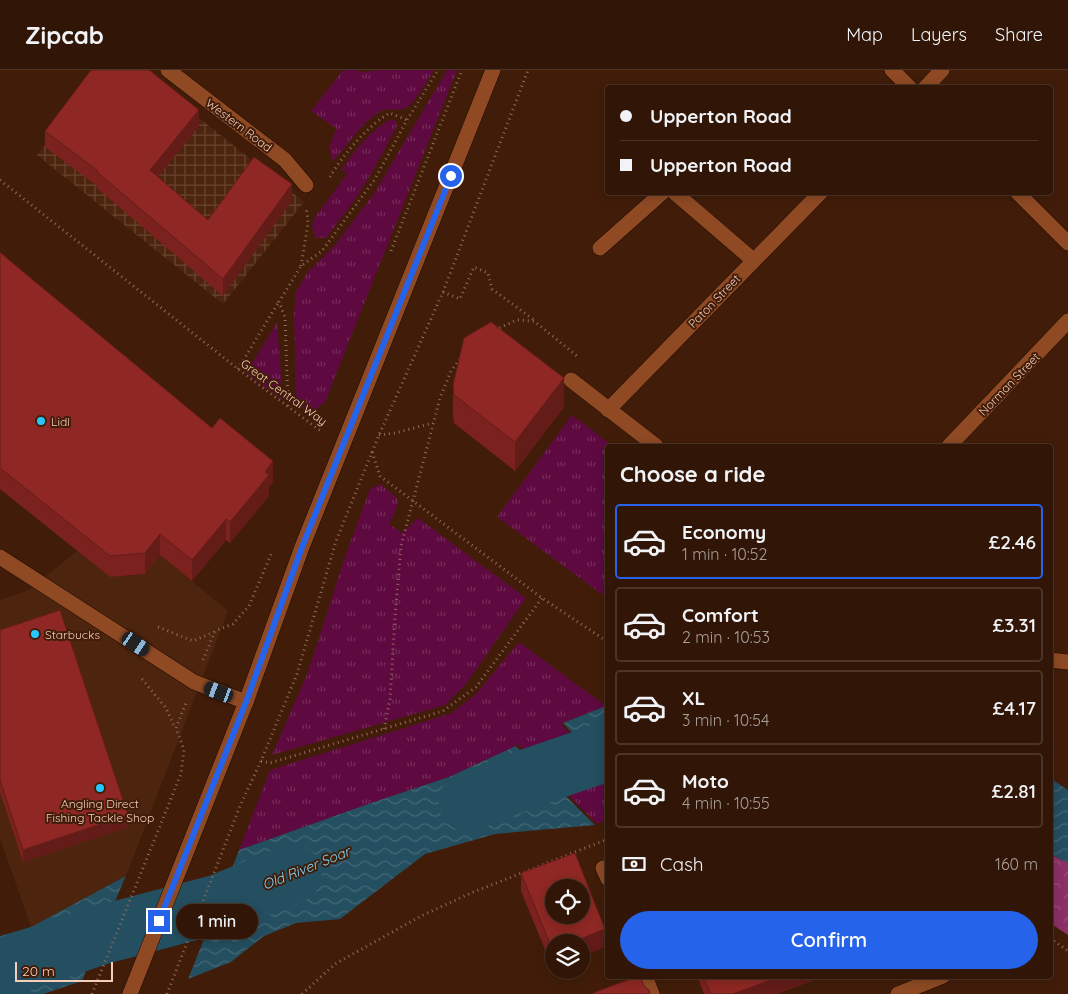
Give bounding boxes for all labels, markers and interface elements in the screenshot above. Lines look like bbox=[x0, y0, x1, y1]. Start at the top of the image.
text: Zipcab bbox=[25, 20, 104, 50]
text: Map bbox=[846, 23, 883, 46]
text: Layers bbox=[911, 23, 967, 46]
text: Share bbox=[995, 23, 1043, 46]
street label: Western Road bbox=[203, 95, 275, 155]
text: Upperton Road bbox=[650, 104, 792, 128]
text: Upperton Road bbox=[650, 153, 792, 177]
route start bbox=[440, 165, 462, 187]
street label: Paton Street bbox=[685, 271, 743, 331]
street label: Norman Street bbox=[975, 349, 1043, 419]
street label: Great Central Way bbox=[238, 356, 330, 428]
place label: Lidl bbox=[51, 414, 70, 429]
marker: Lidl bbox=[35, 415, 47, 427]
text: Choose a ride bbox=[620, 460, 765, 488]
icon: car bbox=[622, 519, 667, 564]
text: Economy bbox=[682, 520, 766, 544]
text: £2.46 bbox=[989, 530, 1036, 554]
text: 1 min · 10:52 bbox=[682, 544, 767, 564]
icon: car bbox=[622, 602, 667, 647]
text: Comfort bbox=[682, 603, 759, 627]
text: £3.31 bbox=[992, 613, 1036, 637]
place label: Starbucks bbox=[45, 627, 100, 642]
text: 2 min · 10:53 bbox=[682, 627, 770, 647]
marker: Starbucks bbox=[29, 628, 41, 640]
car bbox=[119, 629, 152, 659]
car bbox=[202, 680, 235, 704]
icon: car bbox=[622, 685, 667, 730]
text: XL bbox=[682, 686, 705, 710]
text: £4.17 bbox=[993, 696, 1036, 720]
text: 3 min · 10:54 bbox=[682, 710, 769, 730]
icon: car bbox=[622, 768, 667, 813]
text: Moto bbox=[682, 769, 729, 793]
text: £2.81 bbox=[992, 779, 1036, 803]
marker: Angling Direct Fishing Tackle Shop bbox=[94, 782, 106, 794]
text: 4 min · 10:55 bbox=[682, 793, 770, 813]
place label: Angling Direct Fishing Tackle Shop bbox=[46, 796, 154, 825]
water label: Old River Soar bbox=[259, 842, 354, 894]
icon: cash bbox=[620, 850, 648, 878]
text: Cash bbox=[660, 852, 704, 876]
text: 160 m bbox=[995, 854, 1038, 874]
map controls bbox=[545, 879, 590, 979]
button: locate bbox=[545, 879, 590, 924]
callout: 1 min bbox=[176, 904, 259, 938]
route end bbox=[148, 910, 170, 932]
text: 1 min bbox=[198, 911, 236, 931]
button: Confirm bbox=[620, 911, 1038, 969]
button: layers bbox=[545, 934, 590, 979]
scale bar bbox=[15, 959, 112, 982]
text: 20 m bbox=[22, 962, 55, 980]

